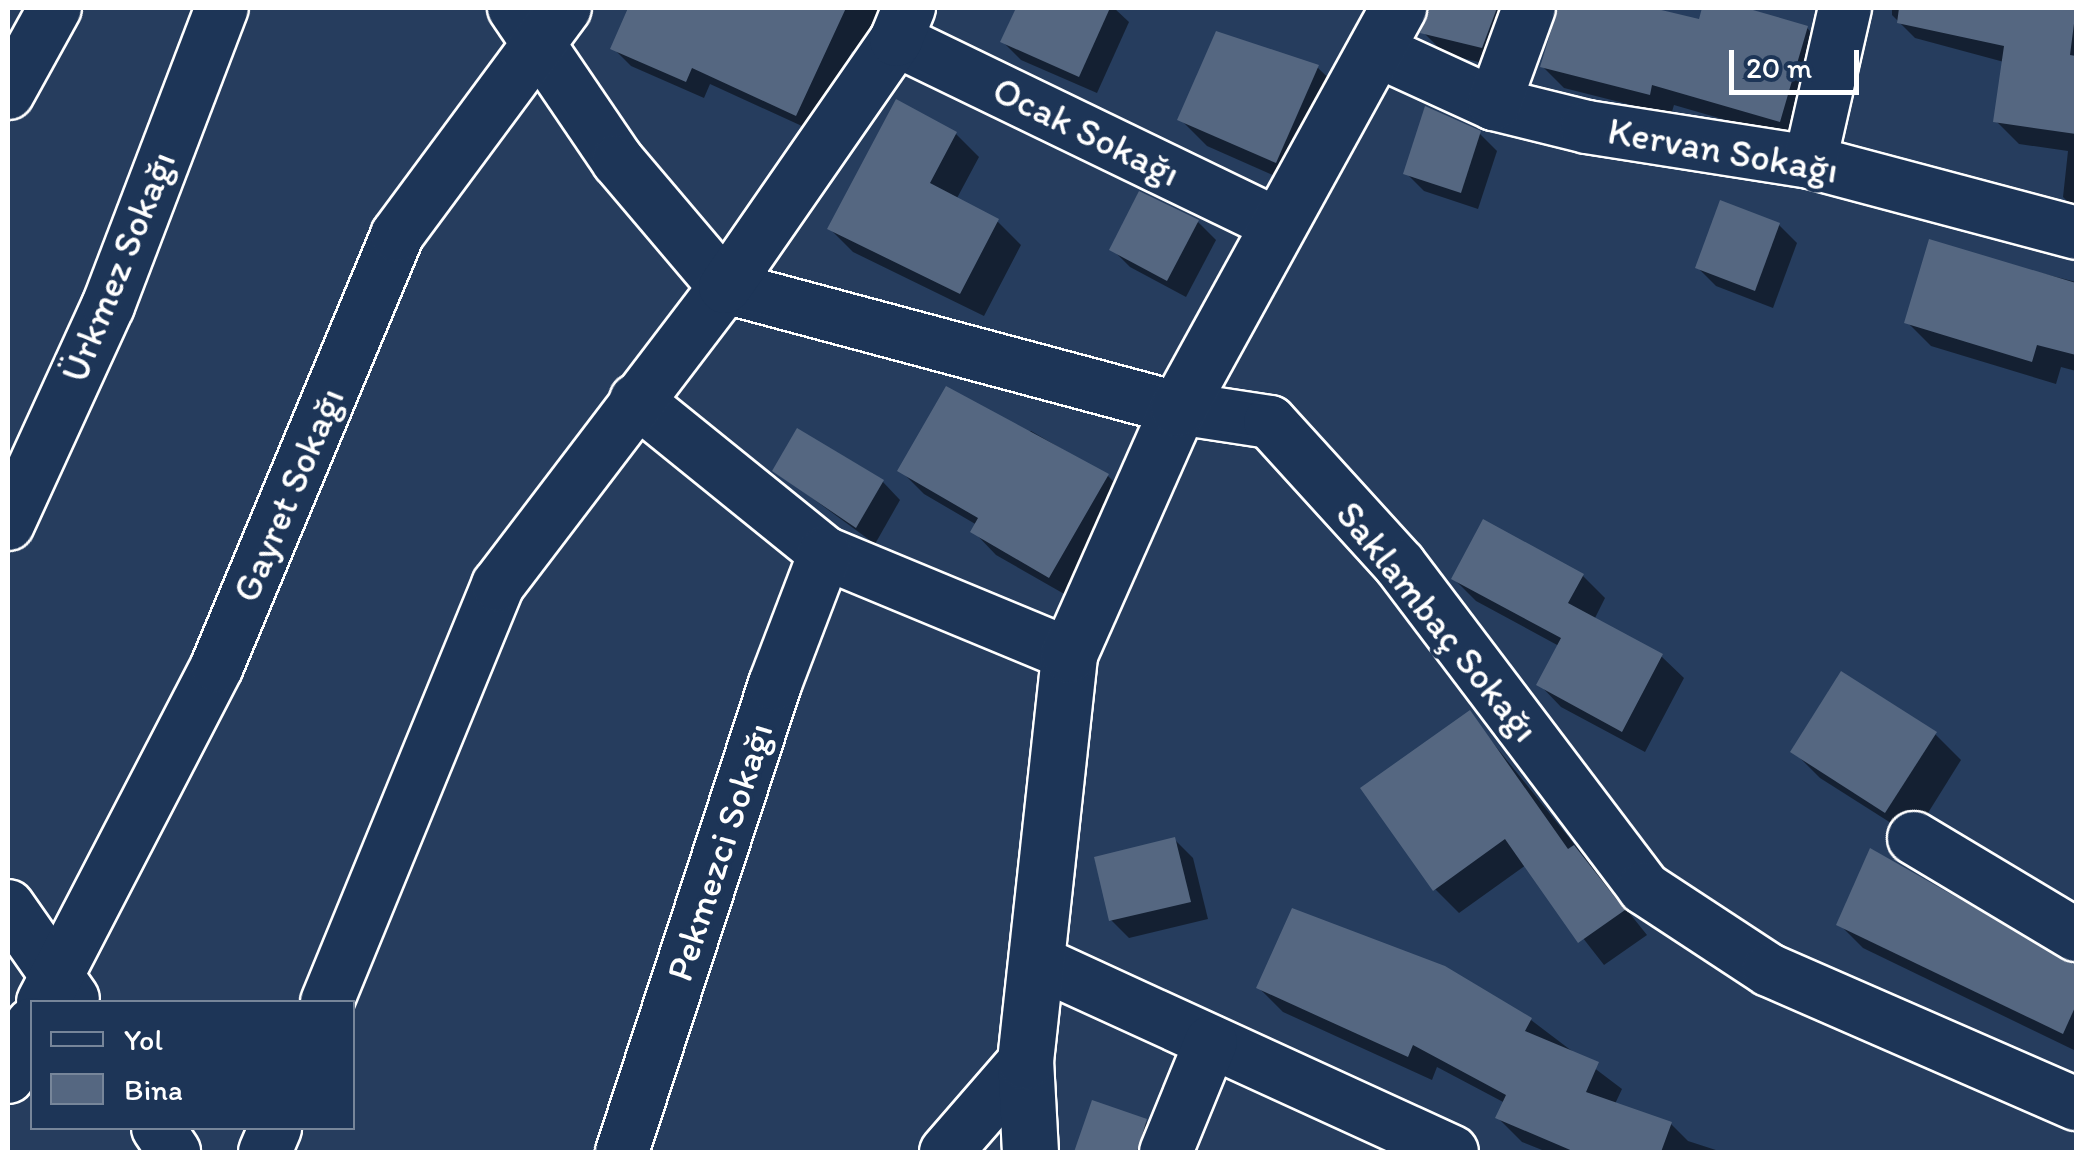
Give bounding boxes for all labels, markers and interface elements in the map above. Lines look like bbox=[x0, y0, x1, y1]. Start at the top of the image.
scale bar bbox=[1734, 30, 1864, 92]
text: 20 m bbox=[1746, 49, 1812, 86]
street label: Ocak Sokağı bbox=[986, 67, 1186, 197]
street label: Kervan Sokağı bbox=[1605, 108, 1841, 194]
street label: Ürkmez Sokağı bbox=[52, 145, 186, 389]
street label: Gayret Sokağı bbox=[224, 382, 354, 608]
street label: Saklambaç Sokağı bbox=[1326, 492, 1548, 752]
street label: Pekmezci Sokağı bbox=[657, 717, 783, 987]
legend bbox=[30, 1000, 355, 1130]
text: Yol bbox=[124, 1021, 163, 1058]
text: Bina bbox=[124, 1071, 183, 1108]

